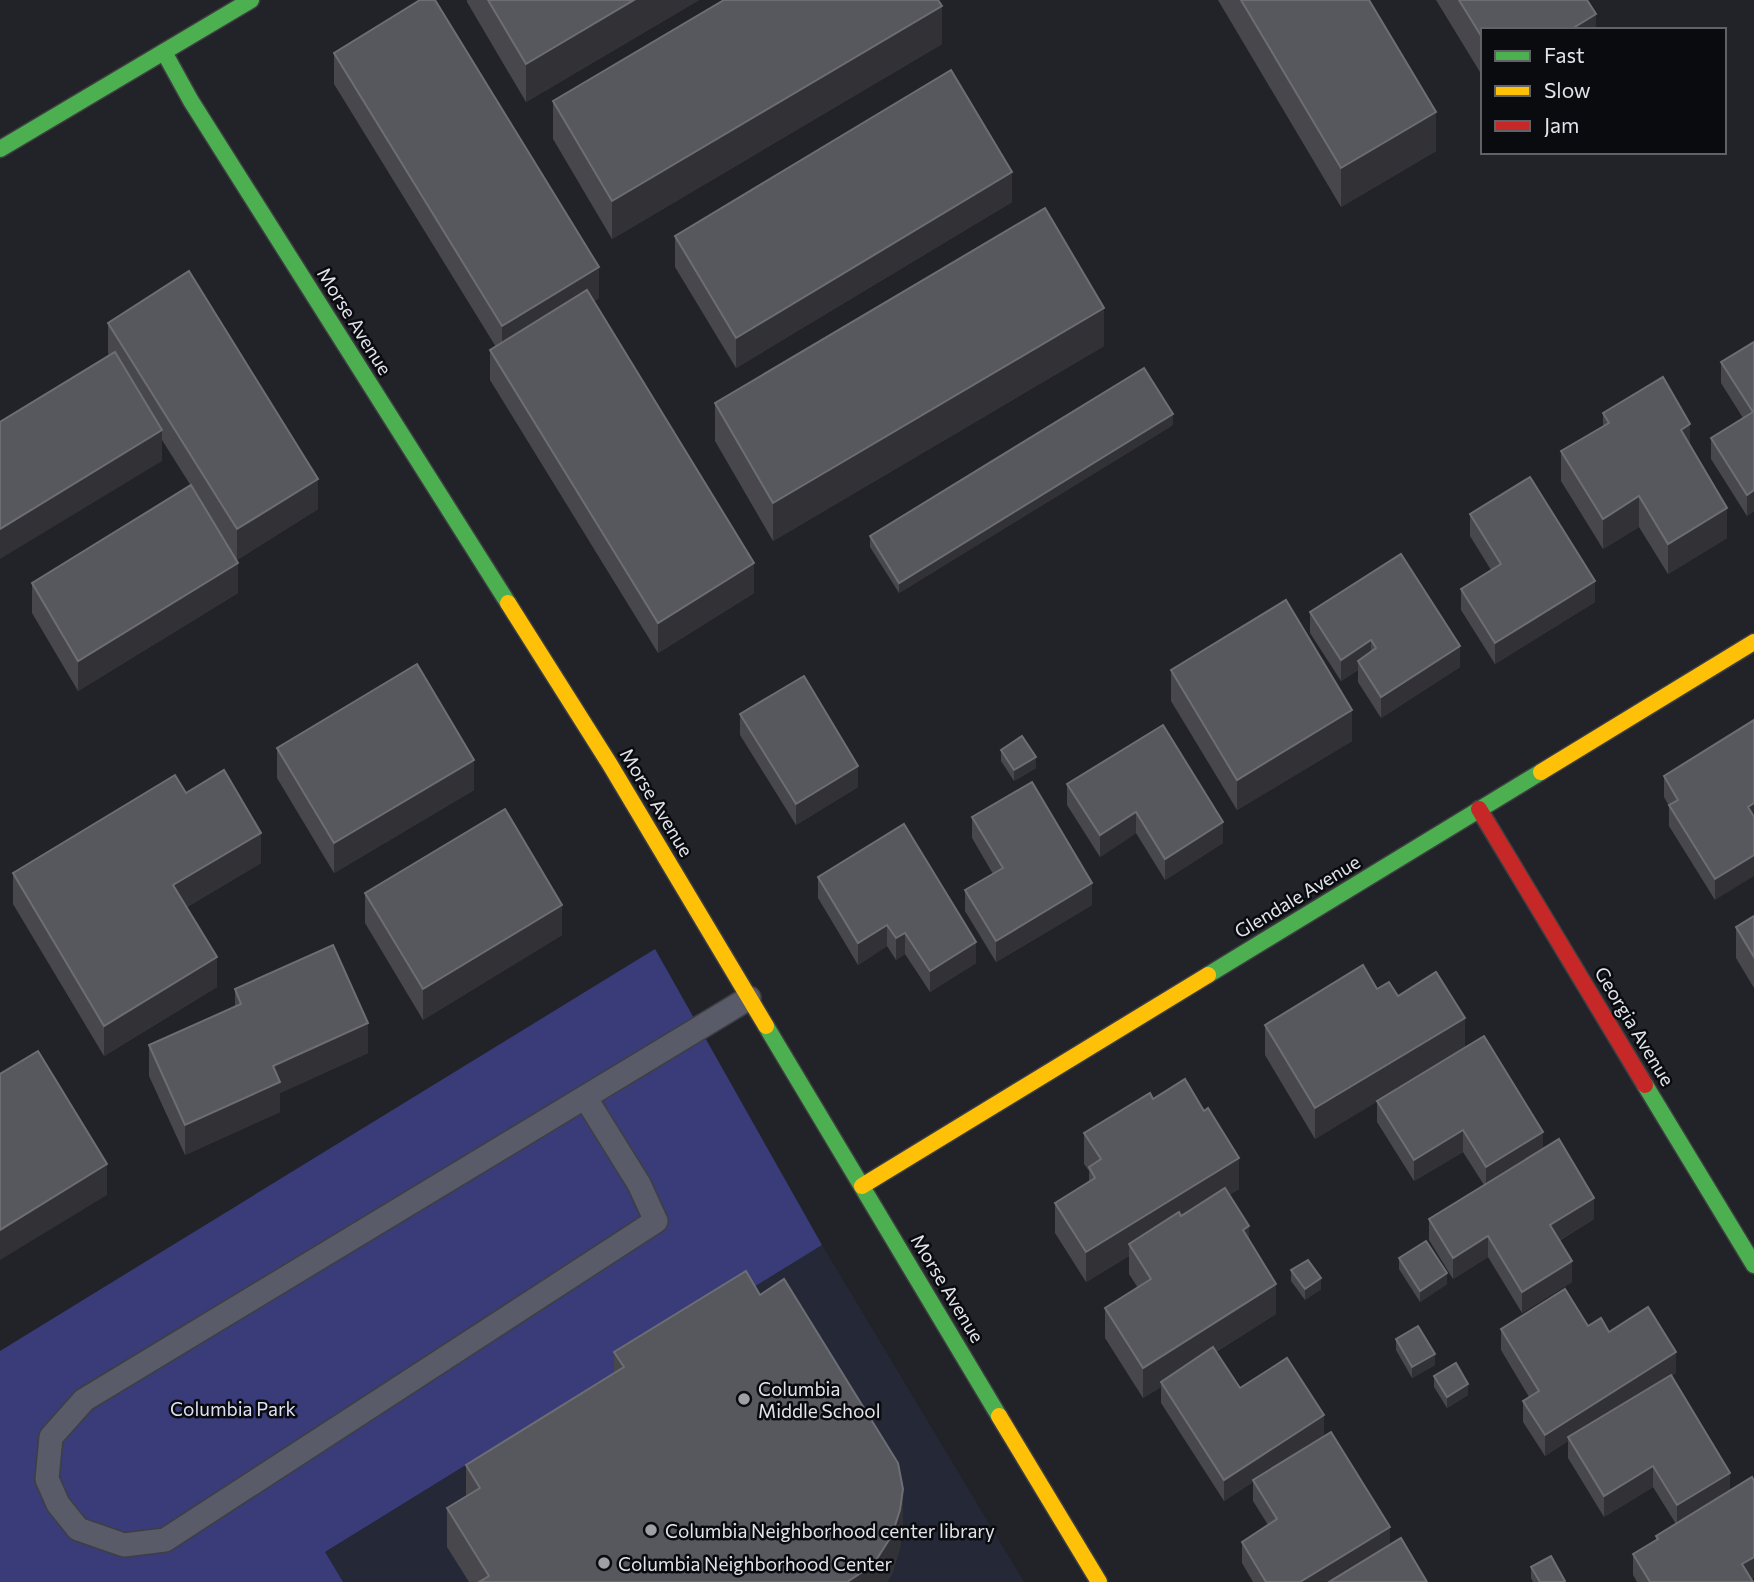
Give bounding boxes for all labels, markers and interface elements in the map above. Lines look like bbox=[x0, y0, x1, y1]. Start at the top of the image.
legend bbox=[1481, 28, 1726, 154]
text: Fast bbox=[1544, 42, 1585, 67]
text: Slow bbox=[1544, 77, 1591, 102]
text: Jam bbox=[1544, 112, 1579, 137]
street label: Morse Avenue bbox=[313, 263, 397, 379]
street label: Morse Avenue bbox=[616, 744, 698, 860]
street label: Glendale Avenue bbox=[1230, 849, 1364, 943]
street label: Georgia Avenue bbox=[1590, 962, 1680, 1090]
street label: Morse Avenue bbox=[907, 1230, 989, 1346]
place label: Columbia Middle School bbox=[758, 1377, 880, 1422]
marker: Columbia Middle School bbox=[736, 1391, 752, 1407]
park label: Columbia Park bbox=[170, 1397, 296, 1420]
place label: Columbia Neighborhood center library bbox=[665, 1519, 995, 1542]
marker: Columbia Neighborhood center library bbox=[643, 1522, 659, 1538]
place label: Columbia Neighborhood Center bbox=[618, 1552, 892, 1575]
marker: Columbia Neighborhood Center bbox=[596, 1555, 612, 1571]

